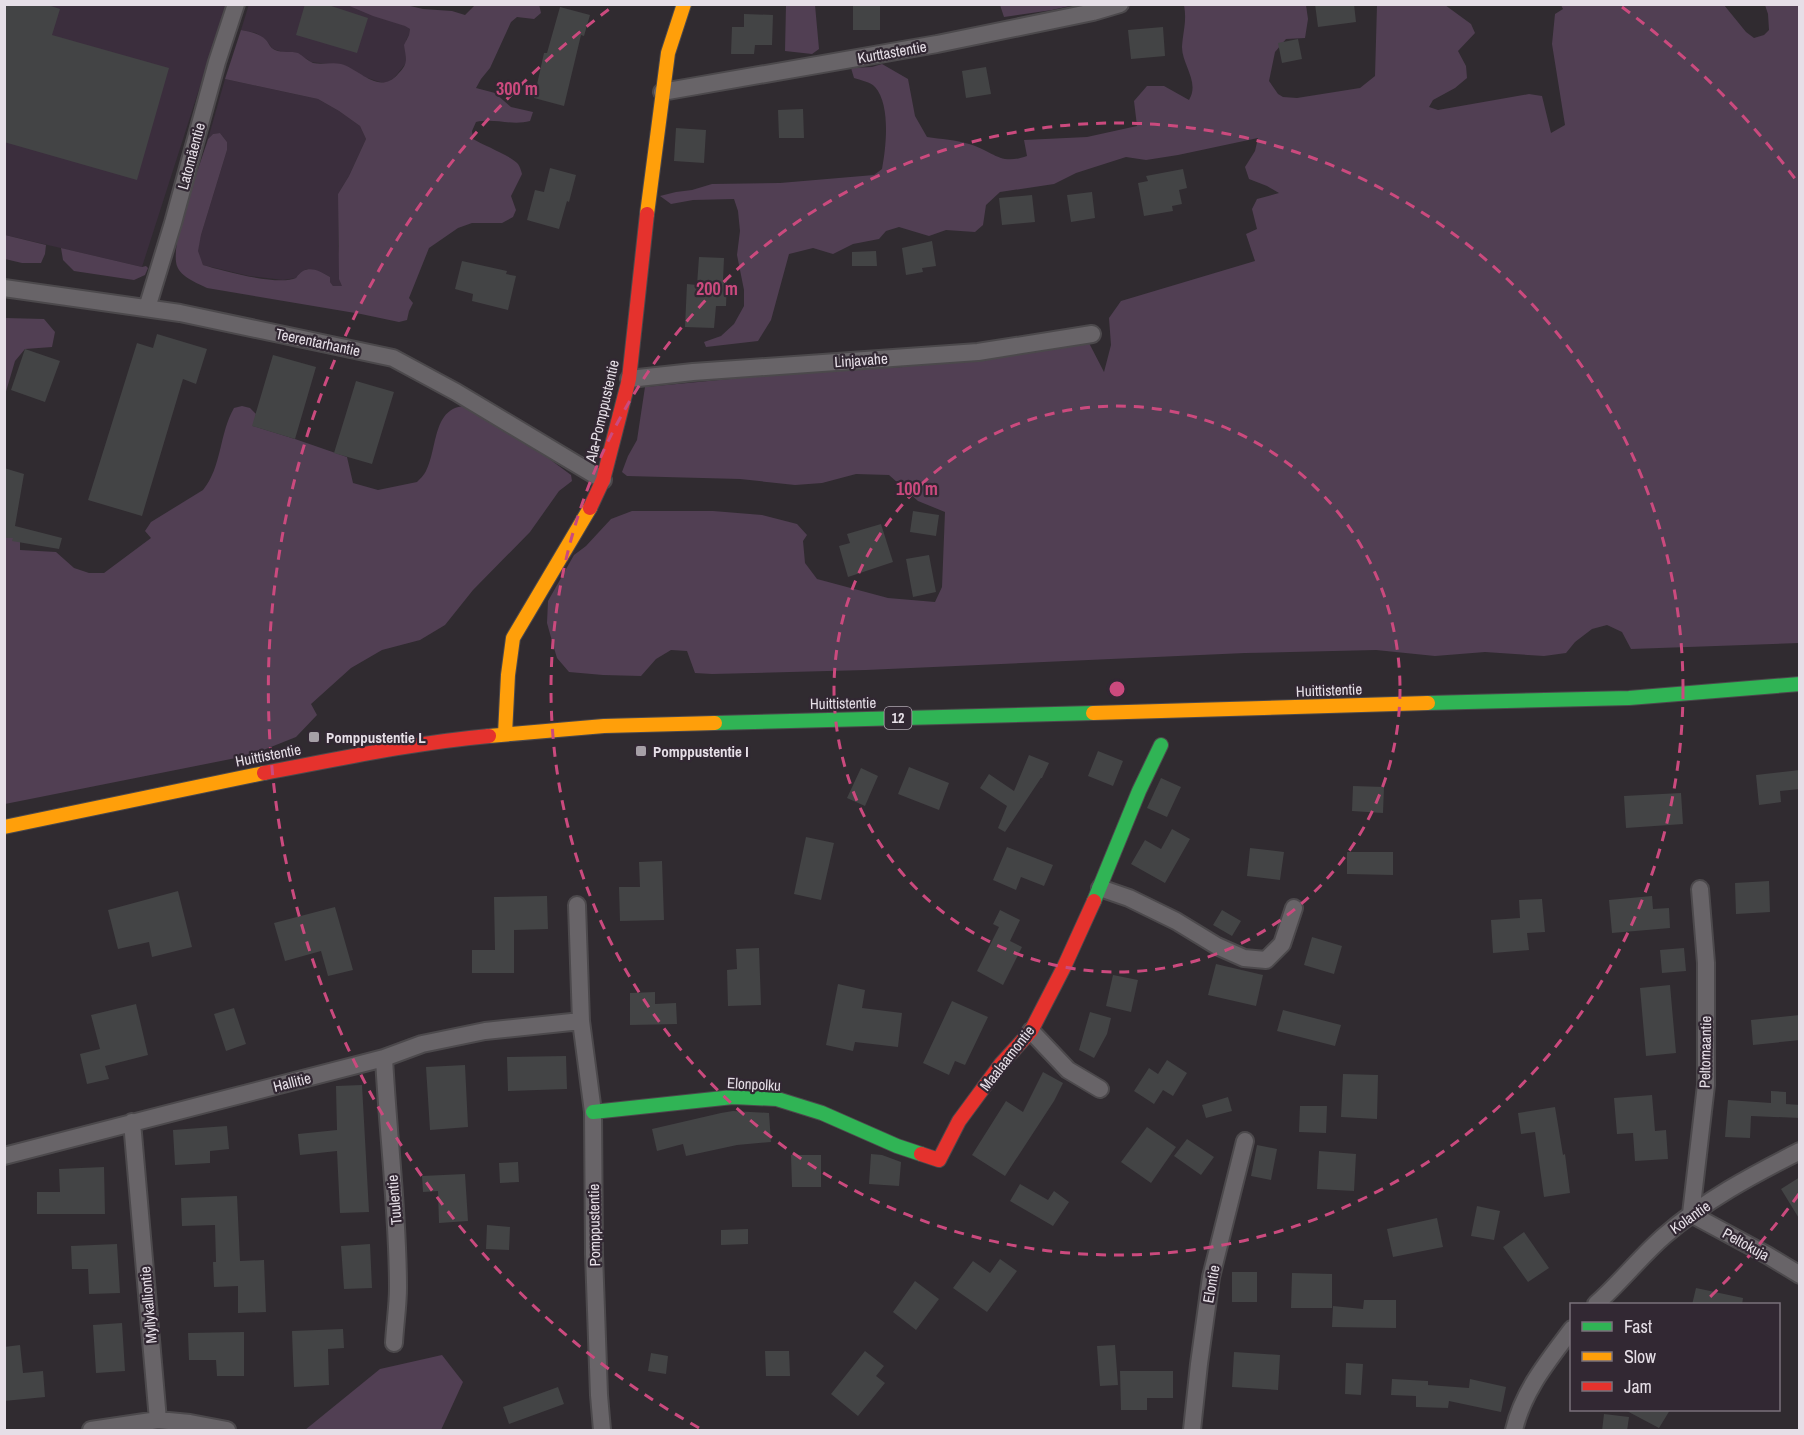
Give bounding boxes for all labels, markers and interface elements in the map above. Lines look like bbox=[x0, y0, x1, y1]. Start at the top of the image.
street label: Kurttastentie bbox=[856, 36, 928, 68]
text: 300 m bbox=[496, 76, 538, 101]
street label: Latomäentie bbox=[172, 120, 210, 192]
text: 200 m bbox=[696, 276, 738, 301]
street label: Teerentarhantie bbox=[274, 323, 362, 361]
street label: Linjavahe bbox=[834, 348, 888, 372]
street label: Ala-Pomppustentie bbox=[580, 358, 624, 465]
text: 100 m bbox=[896, 476, 938, 501]
street label: Huittistentie bbox=[1295, 678, 1363, 702]
centre of rings bbox=[1107, 679, 1127, 699]
street label: Huittistentie bbox=[810, 692, 876, 714]
road number: 12 bbox=[884, 707, 912, 729]
place label: Pomppustentie L bbox=[326, 727, 426, 748]
marker: Pomppustentie L bbox=[307, 730, 321, 744]
street label: Huittistentie bbox=[233, 738, 303, 772]
place label: Pomppustentie I bbox=[653, 741, 749, 762]
marker: Pomppustentie I bbox=[634, 744, 648, 758]
street label: Peltomaantie bbox=[1694, 1015, 1716, 1088]
street label: Maalaamontie bbox=[975, 1021, 1039, 1095]
street label: Hallitie bbox=[271, 1067, 313, 1097]
street label: Elonpolku bbox=[726, 1072, 782, 1096]
street label: Tuulentie bbox=[381, 1174, 407, 1226]
street label: Pomppustentie bbox=[583, 1183, 605, 1267]
street label: Kolantie bbox=[1665, 1195, 1715, 1239]
street label: Peltokuja bbox=[1719, 1223, 1773, 1266]
street label: Elontie bbox=[1197, 1263, 1225, 1305]
street label: Myllykalliontie bbox=[134, 1265, 162, 1344]
legend bbox=[1570, 1303, 1780, 1411]
text: Fast bbox=[1624, 1314, 1652, 1339]
text: Slow bbox=[1624, 1344, 1656, 1369]
text: Jam bbox=[1624, 1374, 1652, 1399]

